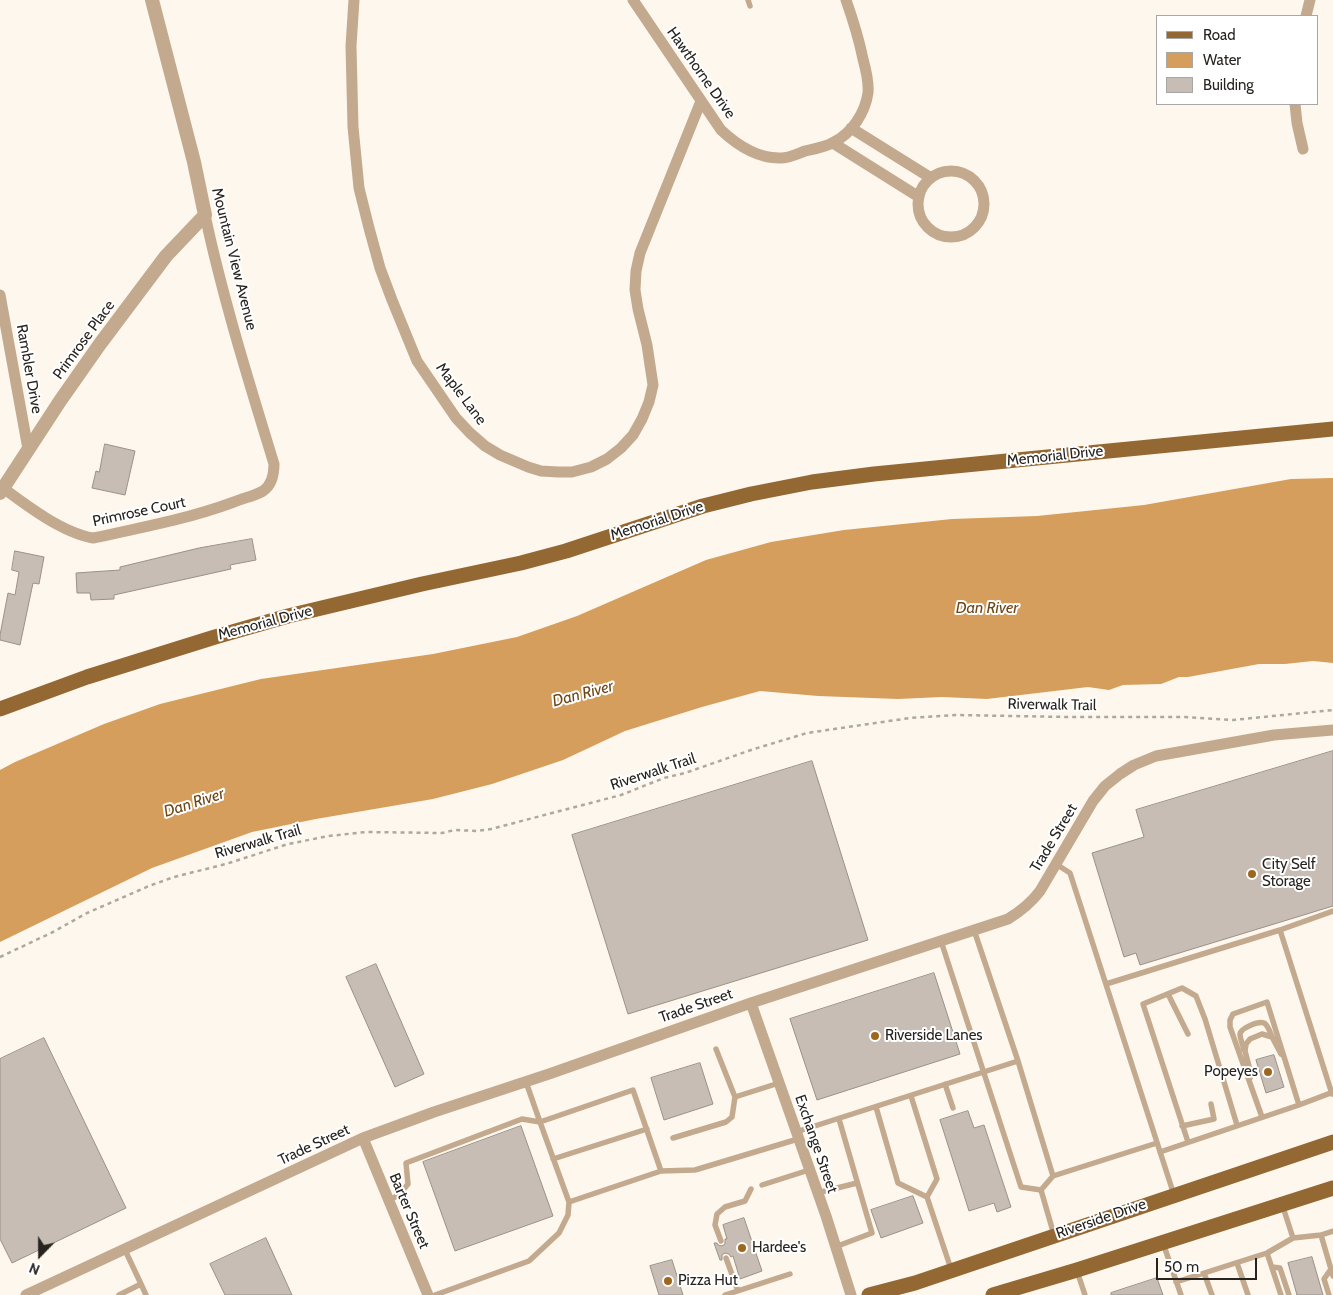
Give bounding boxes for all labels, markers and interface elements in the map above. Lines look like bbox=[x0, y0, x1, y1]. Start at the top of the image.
legend bbox=[1156, 15, 1318, 105]
street label: Hawthorne Drive bbox=[663, 24, 739, 122]
text: Road bbox=[1203, 26, 1236, 44]
text: Water bbox=[1203, 51, 1241, 69]
text: Building bbox=[1203, 76, 1254, 94]
street label: Mountain View Avenue bbox=[208, 186, 260, 332]
street label: Primrose Place bbox=[49, 297, 119, 383]
street label: Rambler Drive bbox=[12, 323, 46, 415]
street label: Maple Lane bbox=[432, 359, 490, 429]
street label: Memorial Drive bbox=[1006, 442, 1104, 470]
street label: Primrose Court bbox=[91, 493, 187, 531]
street label: Memorial Drive bbox=[608, 497, 706, 545]
water label: Dan River bbox=[956, 598, 1018, 618]
street label: Memorial Drive bbox=[216, 602, 314, 644]
water label: Dan River bbox=[550, 677, 616, 711]
street label: Riverwalk Trail bbox=[1008, 695, 1096, 715]
street label: Riverwalk Trail bbox=[608, 750, 698, 794]
water label: Dan River bbox=[161, 784, 227, 822]
street label: Trade Street bbox=[1027, 801, 1081, 875]
street label: Riverwalk Trail bbox=[213, 821, 303, 863]
place label: City Self Storage bbox=[1262, 856, 1316, 891]
marker: City Self Storage bbox=[1246, 868, 1258, 880]
street label: Trade Street bbox=[657, 985, 735, 1027]
place label: Riverside Lanes bbox=[885, 1027, 983, 1045]
marker: Riverside Lanes bbox=[869, 1030, 881, 1042]
place label: Popeyes bbox=[1204, 1063, 1258, 1081]
marker: Popeyes bbox=[1262, 1066, 1274, 1078]
street label: Exchange Street bbox=[791, 1092, 841, 1196]
street label: Trade Street bbox=[276, 1121, 352, 1169]
street label: Barter Street bbox=[385, 1171, 433, 1251]
street label: Riverside Drive bbox=[1054, 1195, 1148, 1243]
north arrow bbox=[15, 1230, 65, 1280]
place label: Hardee's bbox=[752, 1239, 806, 1257]
marker: Hardee's bbox=[736, 1242, 748, 1254]
scale bar bbox=[1158, 1248, 1259, 1280]
text: 50 m bbox=[1164, 1258, 1199, 1276]
text: N bbox=[26, 1259, 42, 1279]
place label: Pizza Hut bbox=[678, 1272, 738, 1290]
marker: Pizza Hut bbox=[662, 1275, 674, 1287]

